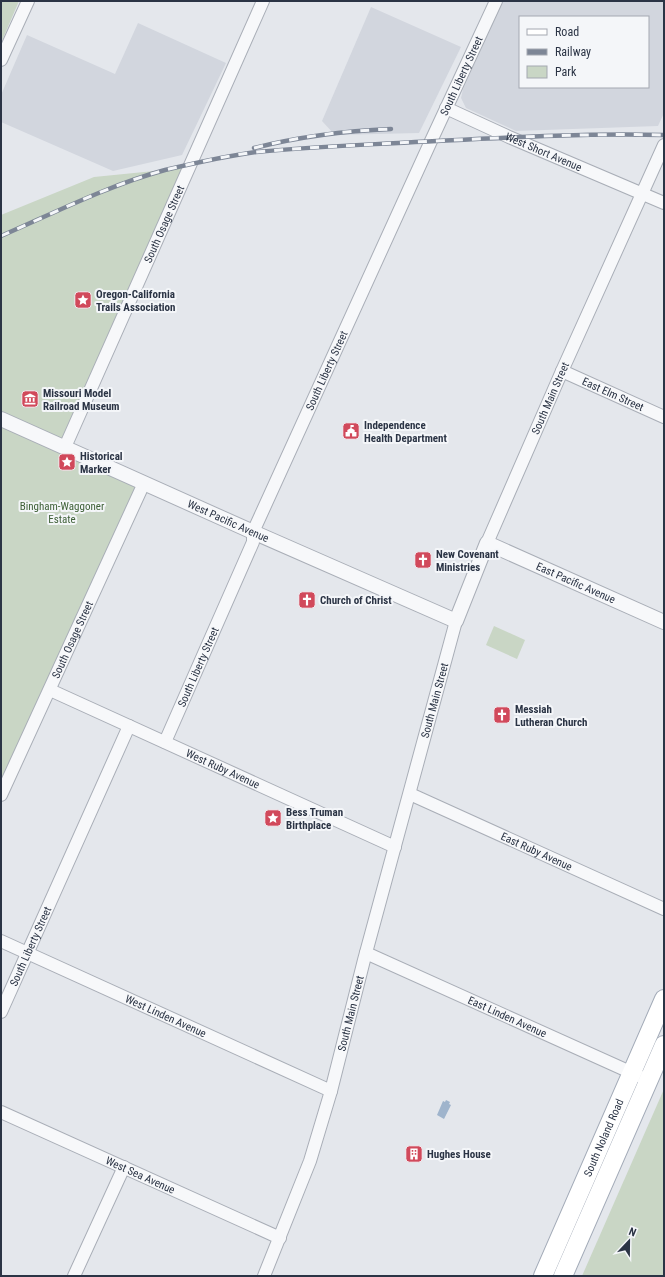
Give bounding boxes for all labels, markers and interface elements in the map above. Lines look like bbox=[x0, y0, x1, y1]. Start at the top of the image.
legend bbox=[519, 16, 649, 88]
text: Road bbox=[555, 25, 579, 39]
street label: South Liberty Street bbox=[438, 34, 486, 118]
text: Railway bbox=[555, 45, 591, 59]
text: Park bbox=[555, 65, 577, 79]
street label: West Short Avenue bbox=[503, 130, 584, 174]
street label: South Osage Street bbox=[142, 183, 187, 265]
place label: Oregon-California Trails Association bbox=[96, 288, 175, 314]
place icon: Oregon-California Trails Association bbox=[73, 290, 93, 310]
street label: South Liberty Street bbox=[303, 329, 351, 412]
street label: South Main Street bbox=[529, 360, 572, 436]
street label: East Elm Street bbox=[580, 375, 646, 414]
place label: Missouri Model Railroad Museum bbox=[43, 387, 119, 413]
museum icon: Missouri Model Railroad Museum bbox=[20, 389, 40, 409]
place label: Independence Health Department bbox=[364, 419, 448, 445]
public building icon: Independence Health Department bbox=[341, 421, 361, 441]
place label: Historical Marker bbox=[80, 450, 123, 476]
place icon: Historical Marker bbox=[57, 452, 77, 472]
street label: West Pacific Avenue bbox=[185, 497, 271, 545]
park label: Bingham-Waggoner Estate bbox=[20, 500, 105, 526]
place label: New Covenant Ministries bbox=[436, 548, 499, 574]
church icon: New Covenant Ministries bbox=[413, 550, 433, 570]
street label: East Pacific Avenue bbox=[534, 560, 617, 606]
church icon: Church of Christ bbox=[297, 590, 317, 610]
place label: Church of Christ bbox=[320, 594, 392, 607]
street label: South Osage Street bbox=[49, 599, 96, 680]
street label: South Liberty Street bbox=[175, 625, 222, 709]
street label: South Main Street bbox=[419, 661, 451, 740]
place label: Messiah Lutheran Church bbox=[515, 703, 587, 729]
church icon: Messiah Lutheran Church bbox=[492, 705, 512, 725]
street label: West Ruby Avenue bbox=[184, 747, 262, 792]
place label: Bess Truman Birthplace bbox=[286, 806, 343, 832]
place icon: Bess Truman Birthplace bbox=[263, 808, 283, 828]
street label: East Ruby Avenue bbox=[499, 830, 574, 874]
street label: South Liberty Street bbox=[7, 905, 54, 988]
street label: South Main Street bbox=[335, 974, 367, 1053]
street label: West Linden Avenue bbox=[123, 992, 208, 1040]
street label: East Linden Avenue bbox=[466, 994, 548, 1040]
street label: South Noland Road bbox=[581, 1097, 627, 1179]
building icon: Hughes House bbox=[404, 1144, 424, 1164]
place label: Hughes House bbox=[427, 1148, 491, 1161]
street label: West Sea Avenue bbox=[104, 1154, 177, 1197]
north arrow bbox=[609, 1221, 649, 1261]
text: N bbox=[627, 1225, 638, 1240]

